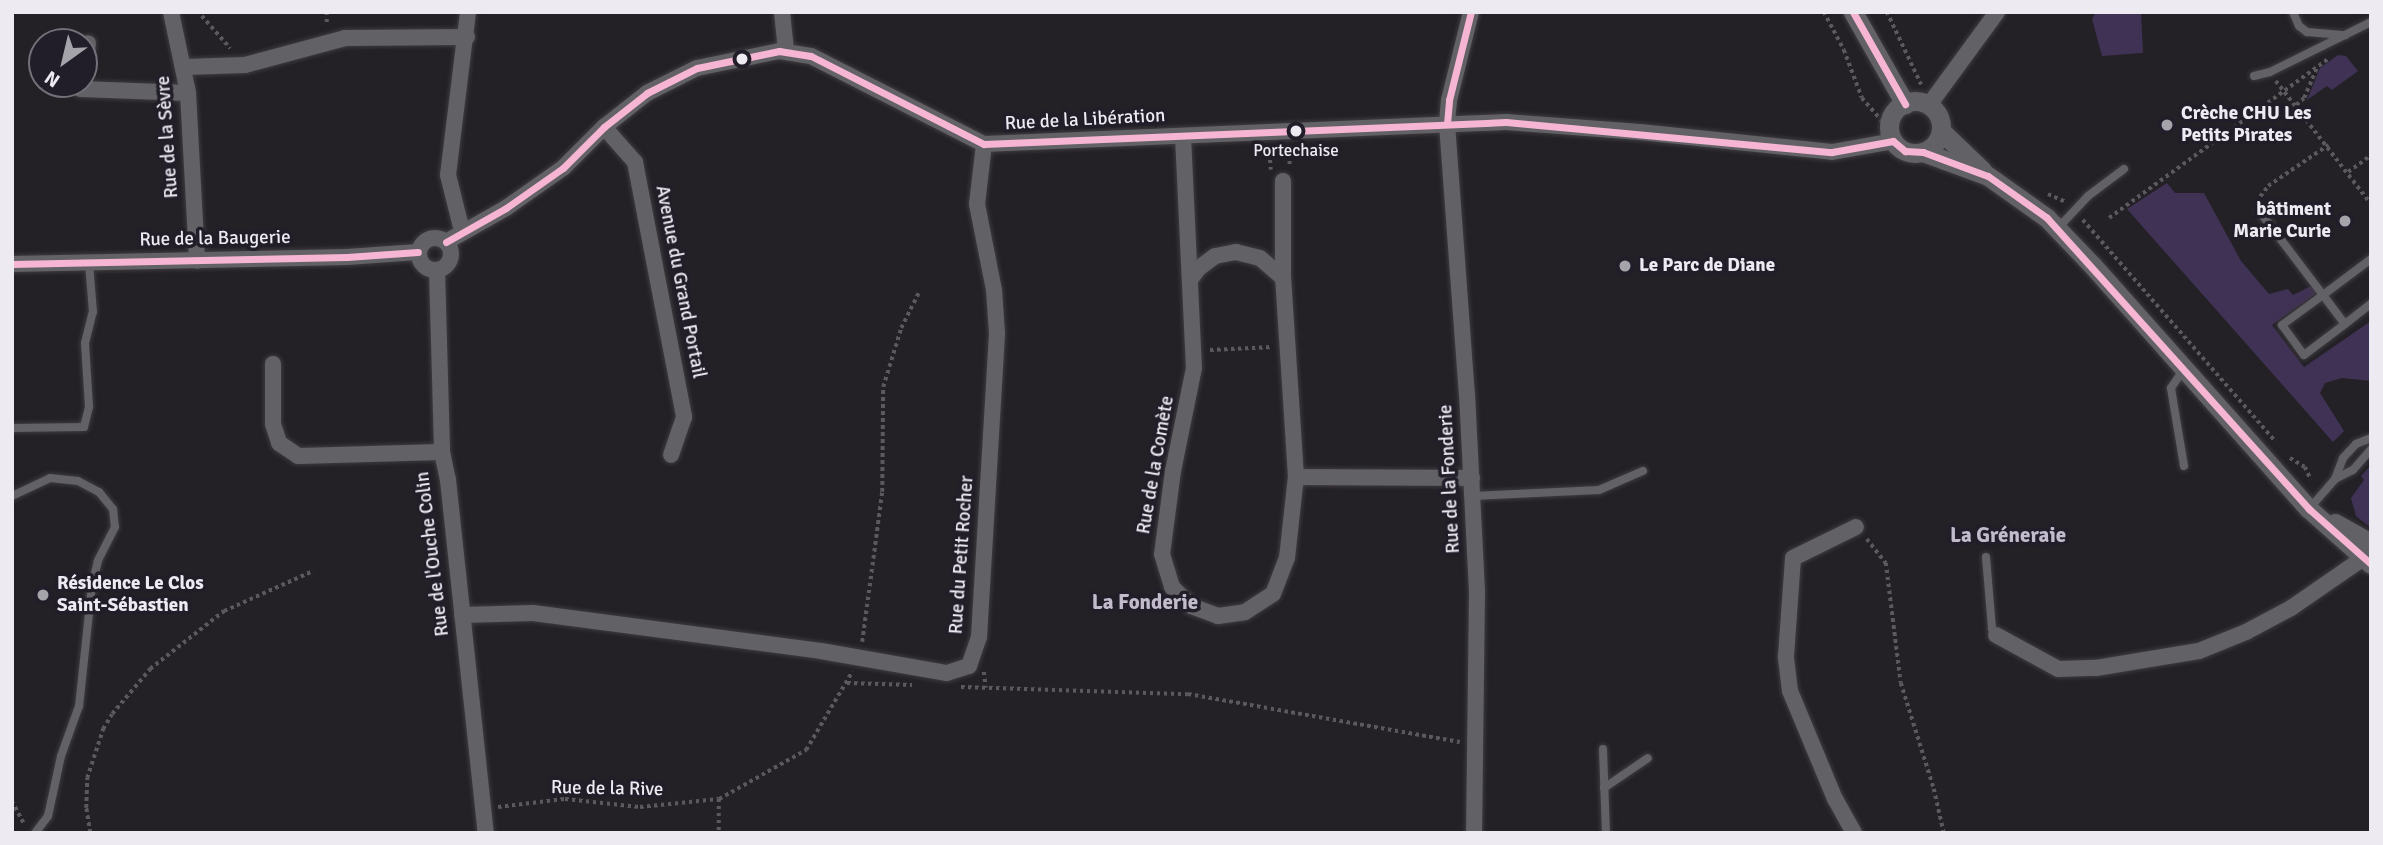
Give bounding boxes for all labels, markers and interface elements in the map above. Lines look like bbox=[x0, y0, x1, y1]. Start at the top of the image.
north arrow bbox=[28, 28, 98, 98]
unlabelled marker bbox=[735, 52, 749, 66]
text: N bbox=[40, 65, 65, 92]
street label: Rue de la Sèvre bbox=[152, 75, 184, 199]
place label: Crèche CHU Les Petits Pirates bbox=[2181, 103, 2312, 147]
street label: Rue de la Libération bbox=[1004, 104, 1166, 136]
marker: Crèche CHU Les Petits Pirates bbox=[2159, 117, 2175, 133]
marker: Portechaise bbox=[1289, 124, 1303, 138]
place label: Portechaise bbox=[1253, 141, 1339, 161]
street label: Avenue du Grand Portail bbox=[650, 184, 710, 380]
place label: bâtiment Marie Curie bbox=[2233, 199, 2331, 243]
marker: bâtiment Marie Curie bbox=[2337, 213, 2353, 229]
street label: Rue de la Baugerie bbox=[139, 226, 291, 252]
place label: Le Parc de Diane bbox=[1639, 255, 1775, 277]
marker: Le Parc de Diane bbox=[1617, 258, 1633, 274]
street label: Rue de la Comète bbox=[1133, 394, 1179, 536]
street label: Rue de la Fonderie bbox=[1435, 404, 1465, 554]
street label: Rue de l'Ouche Colin bbox=[412, 470, 454, 638]
street label: Rue du Petit Rocher bbox=[945, 475, 979, 635]
district label: La Gréneraie bbox=[1950, 522, 2066, 548]
place label: Résidence Le Clos Saint-Sébastien bbox=[57, 573, 204, 617]
marker: Résidence Le Clos Saint-Sébastien bbox=[35, 587, 51, 603]
district label: La Fonderie bbox=[1092, 589, 1198, 615]
street label: Rue de la Rive bbox=[551, 777, 663, 801]

